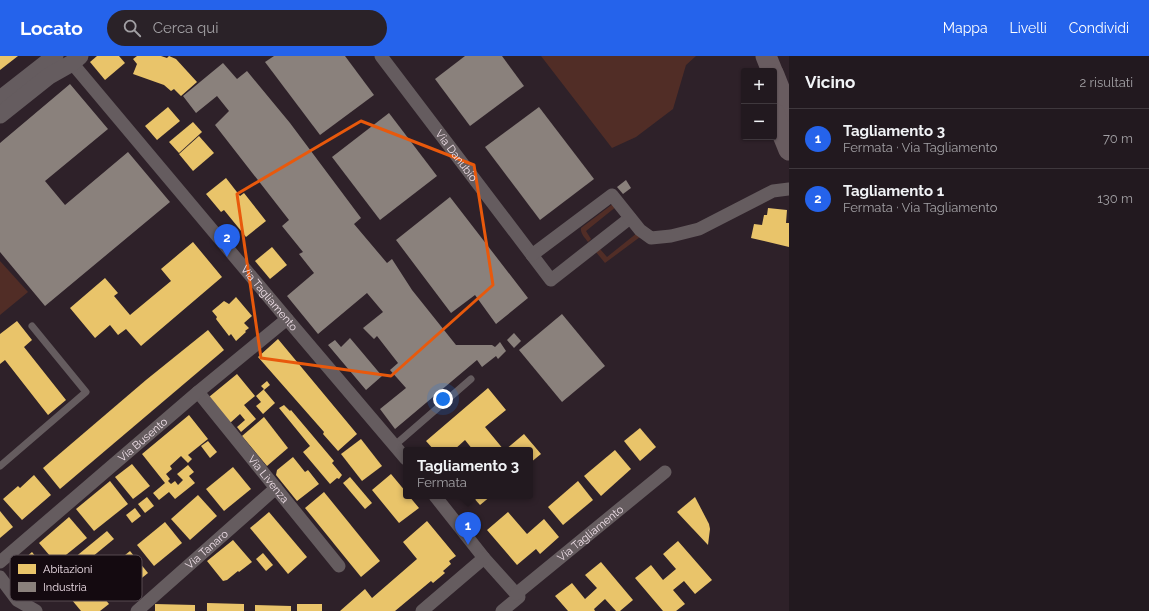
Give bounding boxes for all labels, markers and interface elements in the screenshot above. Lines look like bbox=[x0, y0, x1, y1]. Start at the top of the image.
search box bbox=[107, 10, 387, 46]
text: Locato bbox=[20, 17, 83, 39]
icon: search bbox=[121, 17, 143, 39]
text: Cerca qui bbox=[153, 19, 219, 37]
text: Mappa bbox=[943, 20, 988, 36]
text: Livelli bbox=[1010, 20, 1047, 36]
text: Condividi bbox=[1069, 20, 1129, 36]
map controls bbox=[741, 68, 777, 140]
button: + bbox=[741, 68, 777, 104]
text: Vicino bbox=[805, 72, 855, 92]
text: 2 risultati bbox=[1079, 75, 1133, 90]
button: − bbox=[741, 104, 777, 140]
text: Tagliamento 3 bbox=[843, 122, 945, 140]
street label: Via Danubio bbox=[433, 127, 481, 184]
text: 1 bbox=[815, 131, 821, 146]
text: 70 m bbox=[1103, 131, 1133, 146]
text: Fermata · Via Tagliamento bbox=[843, 140, 997, 155]
text: Tagliamento 1 bbox=[843, 182, 944, 200]
text: 2 bbox=[814, 191, 822, 206]
text: 130 m bbox=[1097, 191, 1133, 206]
text: Fermata · Via Tagliamento bbox=[843, 200, 997, 215]
pin: 2 bbox=[214, 224, 240, 257]
street label: Via Tagliamento bbox=[238, 263, 301, 334]
your location bbox=[433, 389, 453, 409]
street label: Via Busento bbox=[115, 414, 170, 464]
popup bbox=[403, 447, 533, 499]
street label: Via Livenza bbox=[245, 453, 292, 505]
text: Tagliamento 3 bbox=[417, 457, 519, 475]
text: Fermata bbox=[417, 475, 467, 490]
street label: Via Tagliamento bbox=[555, 502, 626, 564]
pin: 1 bbox=[455, 512, 481, 545]
street label: Via Tanaro bbox=[183, 527, 231, 572]
legend bbox=[10, 555, 142, 601]
text: Abitazioni bbox=[43, 563, 92, 576]
text: Industria bbox=[43, 581, 87, 594]

